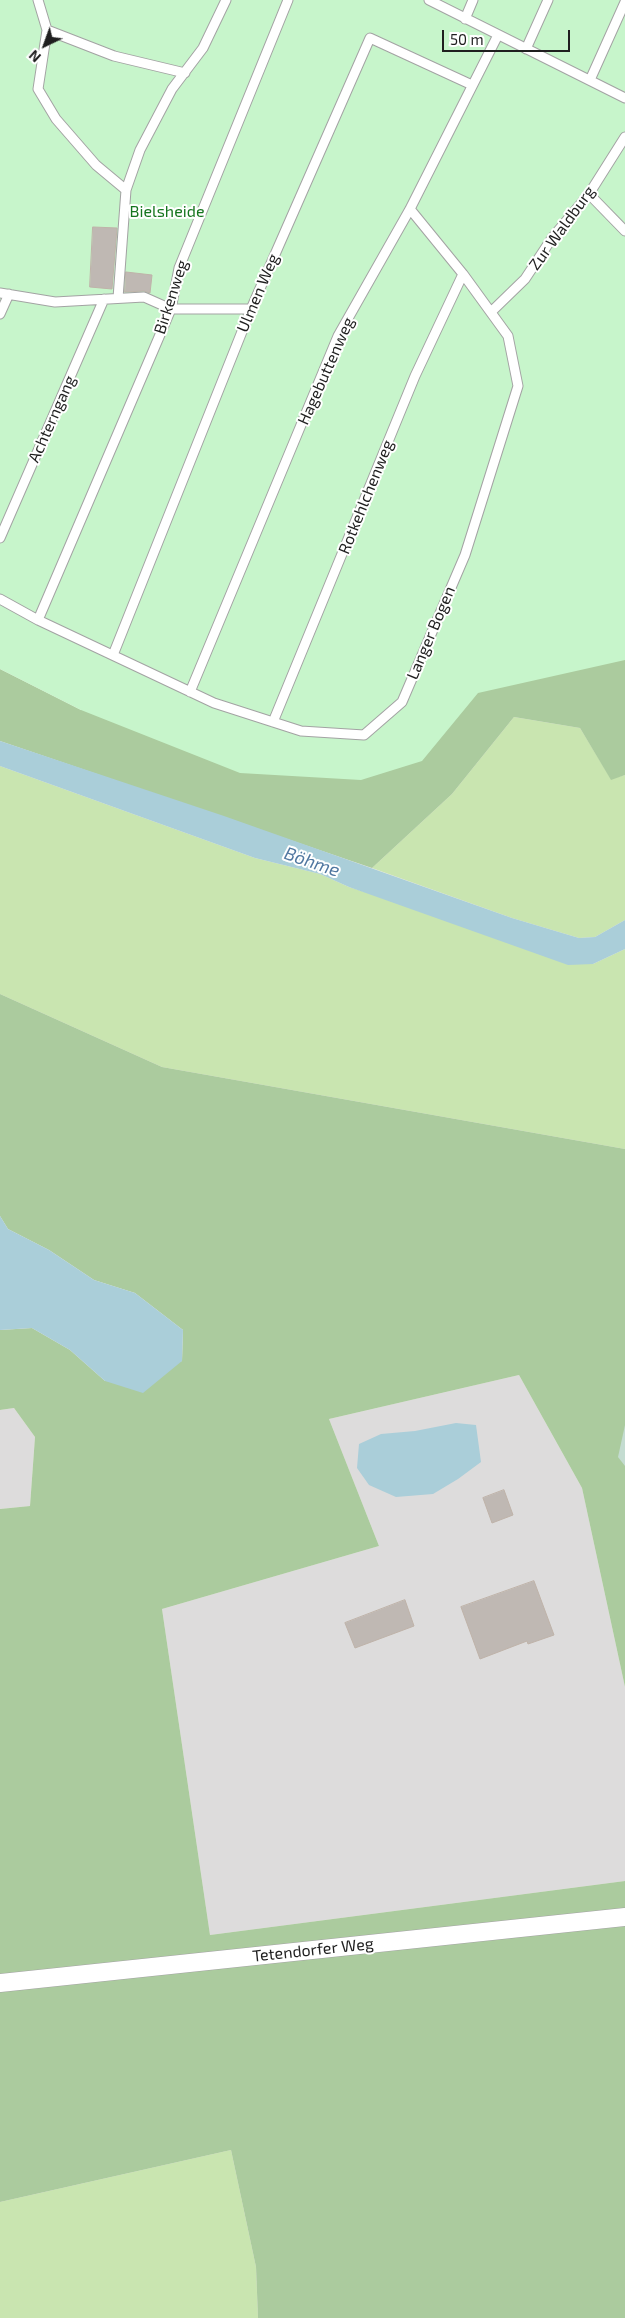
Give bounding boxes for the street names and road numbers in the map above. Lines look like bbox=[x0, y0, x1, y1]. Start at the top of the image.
street label: Zur Waldburg bbox=[525, 182, 599, 274]
street label: Ulmen Weg bbox=[233, 251, 283, 335]
street label: Birkenweg bbox=[150, 258, 192, 336]
street label: Hagebuttenweg bbox=[294, 314, 358, 428]
street label: Achterngang bbox=[24, 372, 80, 466]
street label: Rotkehlchenweg bbox=[334, 437, 398, 557]
street label: Langer Bogen bbox=[403, 583, 459, 683]
street label: Tetendorfer Weg bbox=[251, 1934, 375, 1966]

